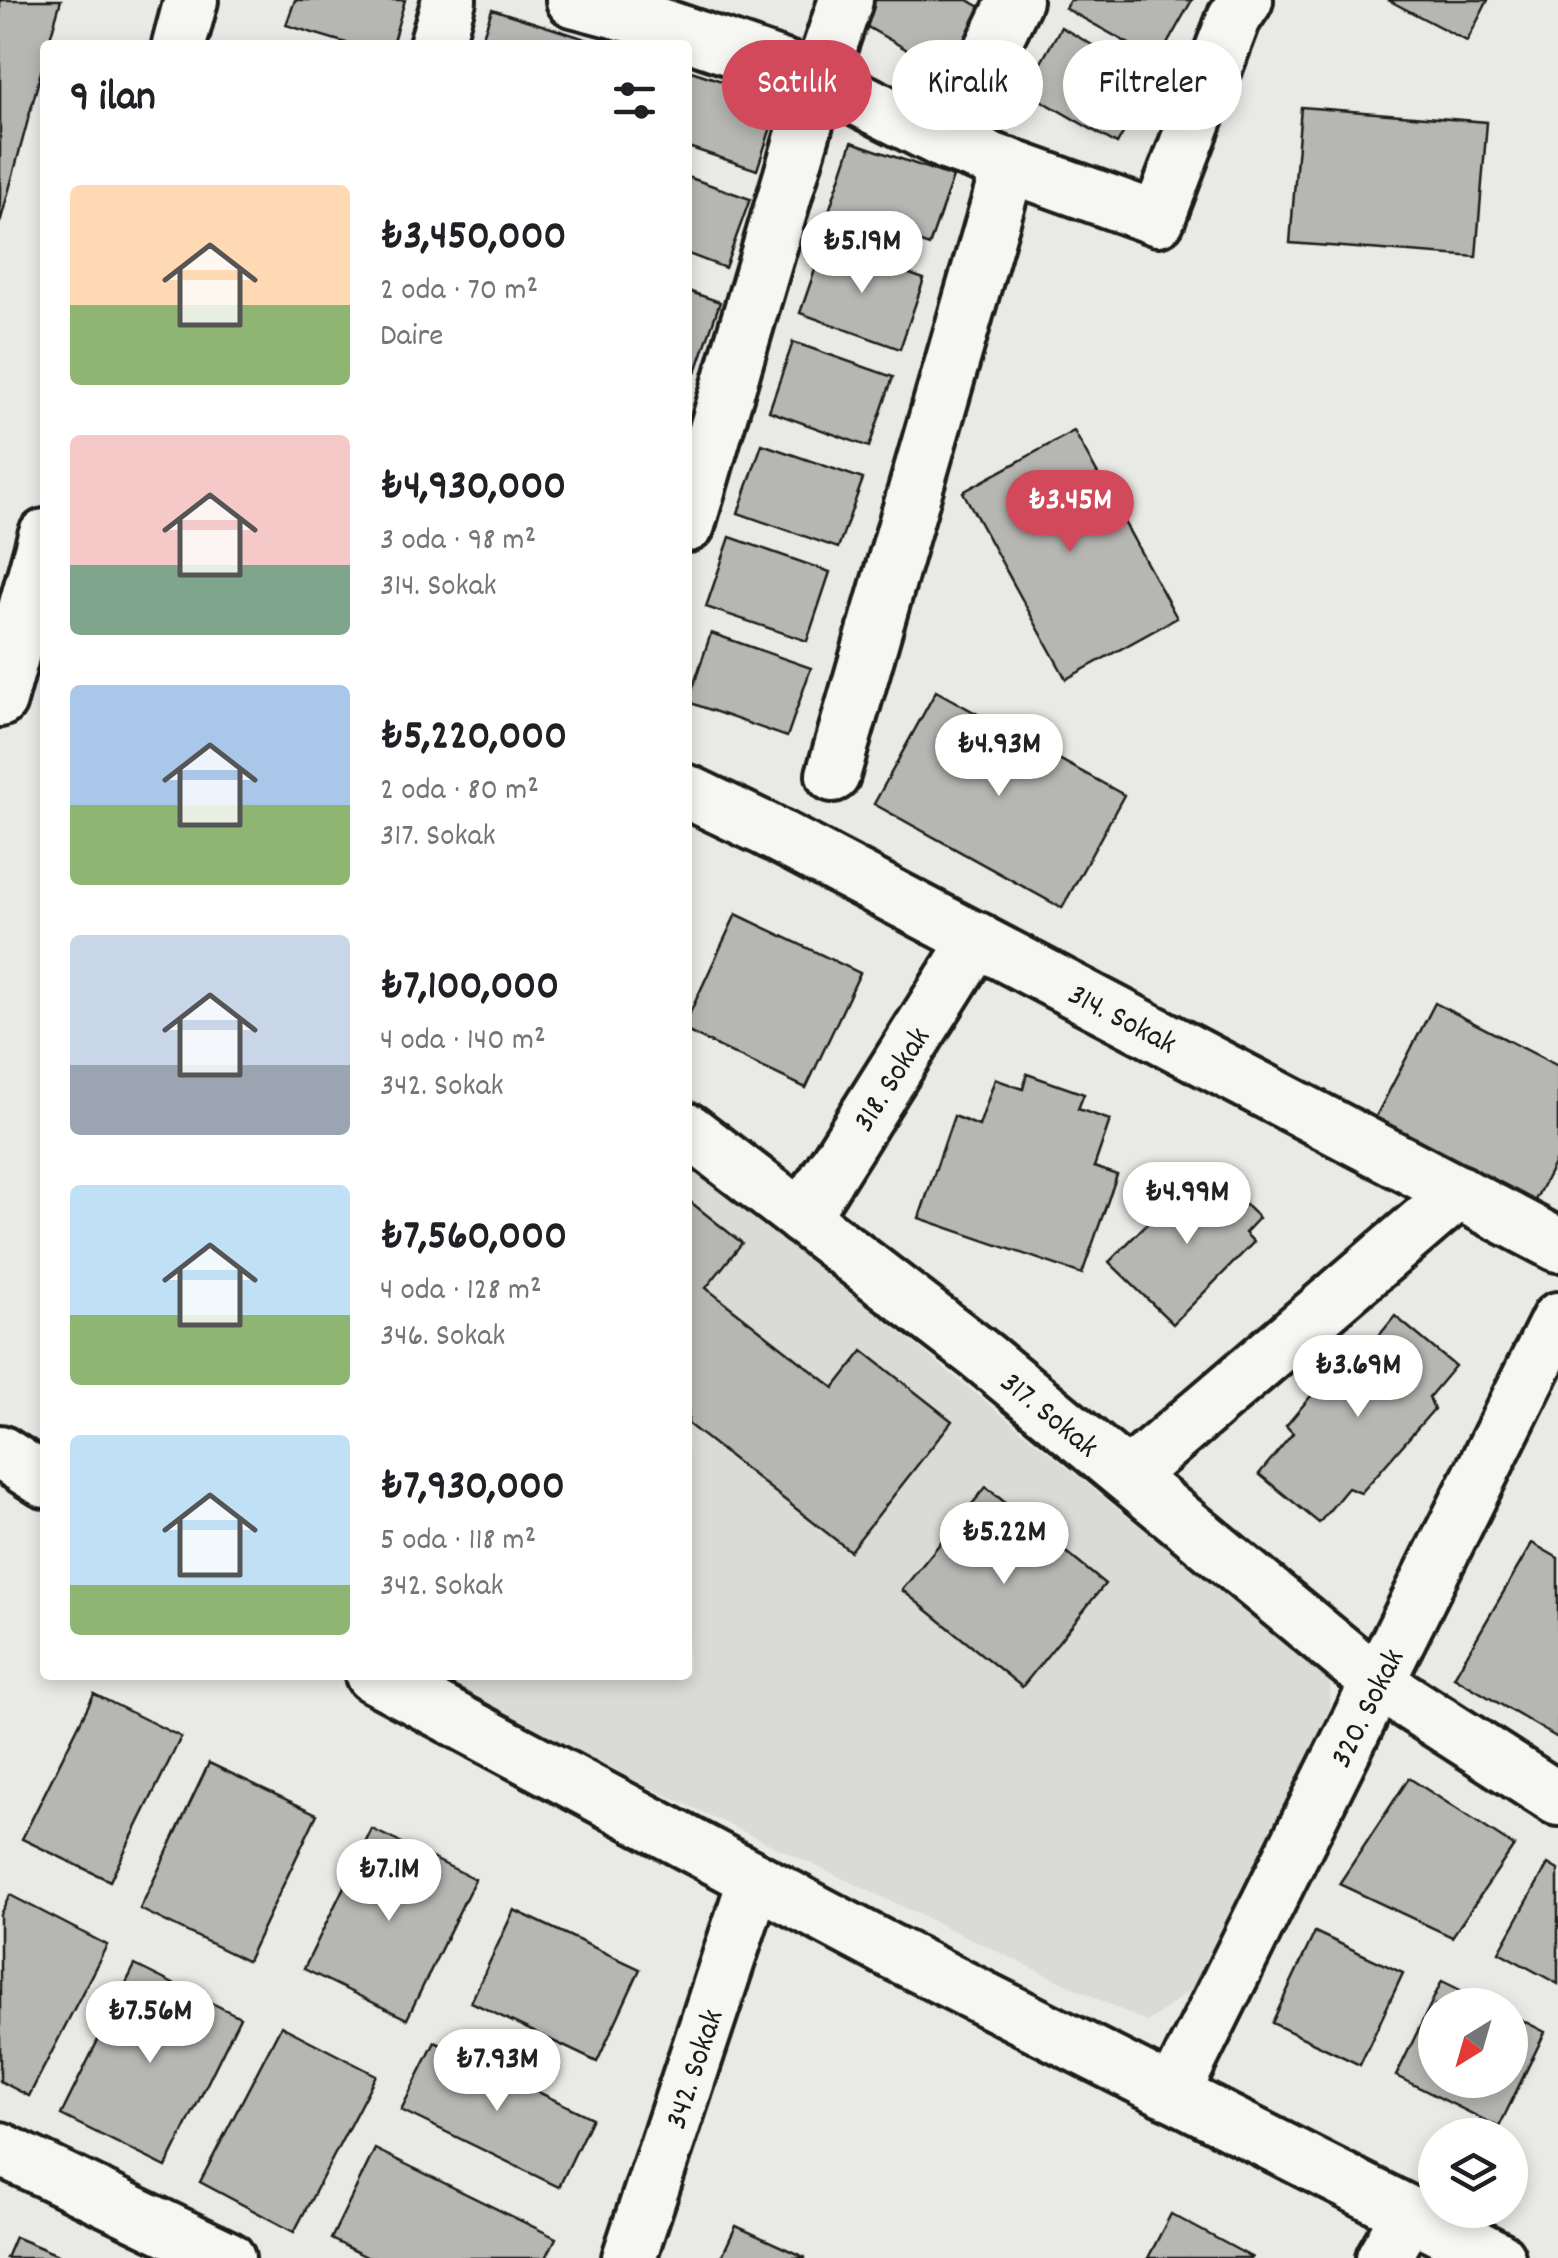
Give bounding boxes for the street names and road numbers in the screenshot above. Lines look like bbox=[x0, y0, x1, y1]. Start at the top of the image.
street label: 314. Sokak bbox=[1059, 974, 1183, 1069]
street label: 318. Sokak bbox=[844, 1019, 944, 1142]
street label: 317. Sokak bbox=[988, 1362, 1107, 1471]
street label: 320. Sokak bbox=[1321, 1642, 1419, 1777]
street label: 342. Sokak bbox=[655, 2004, 738, 2136]

